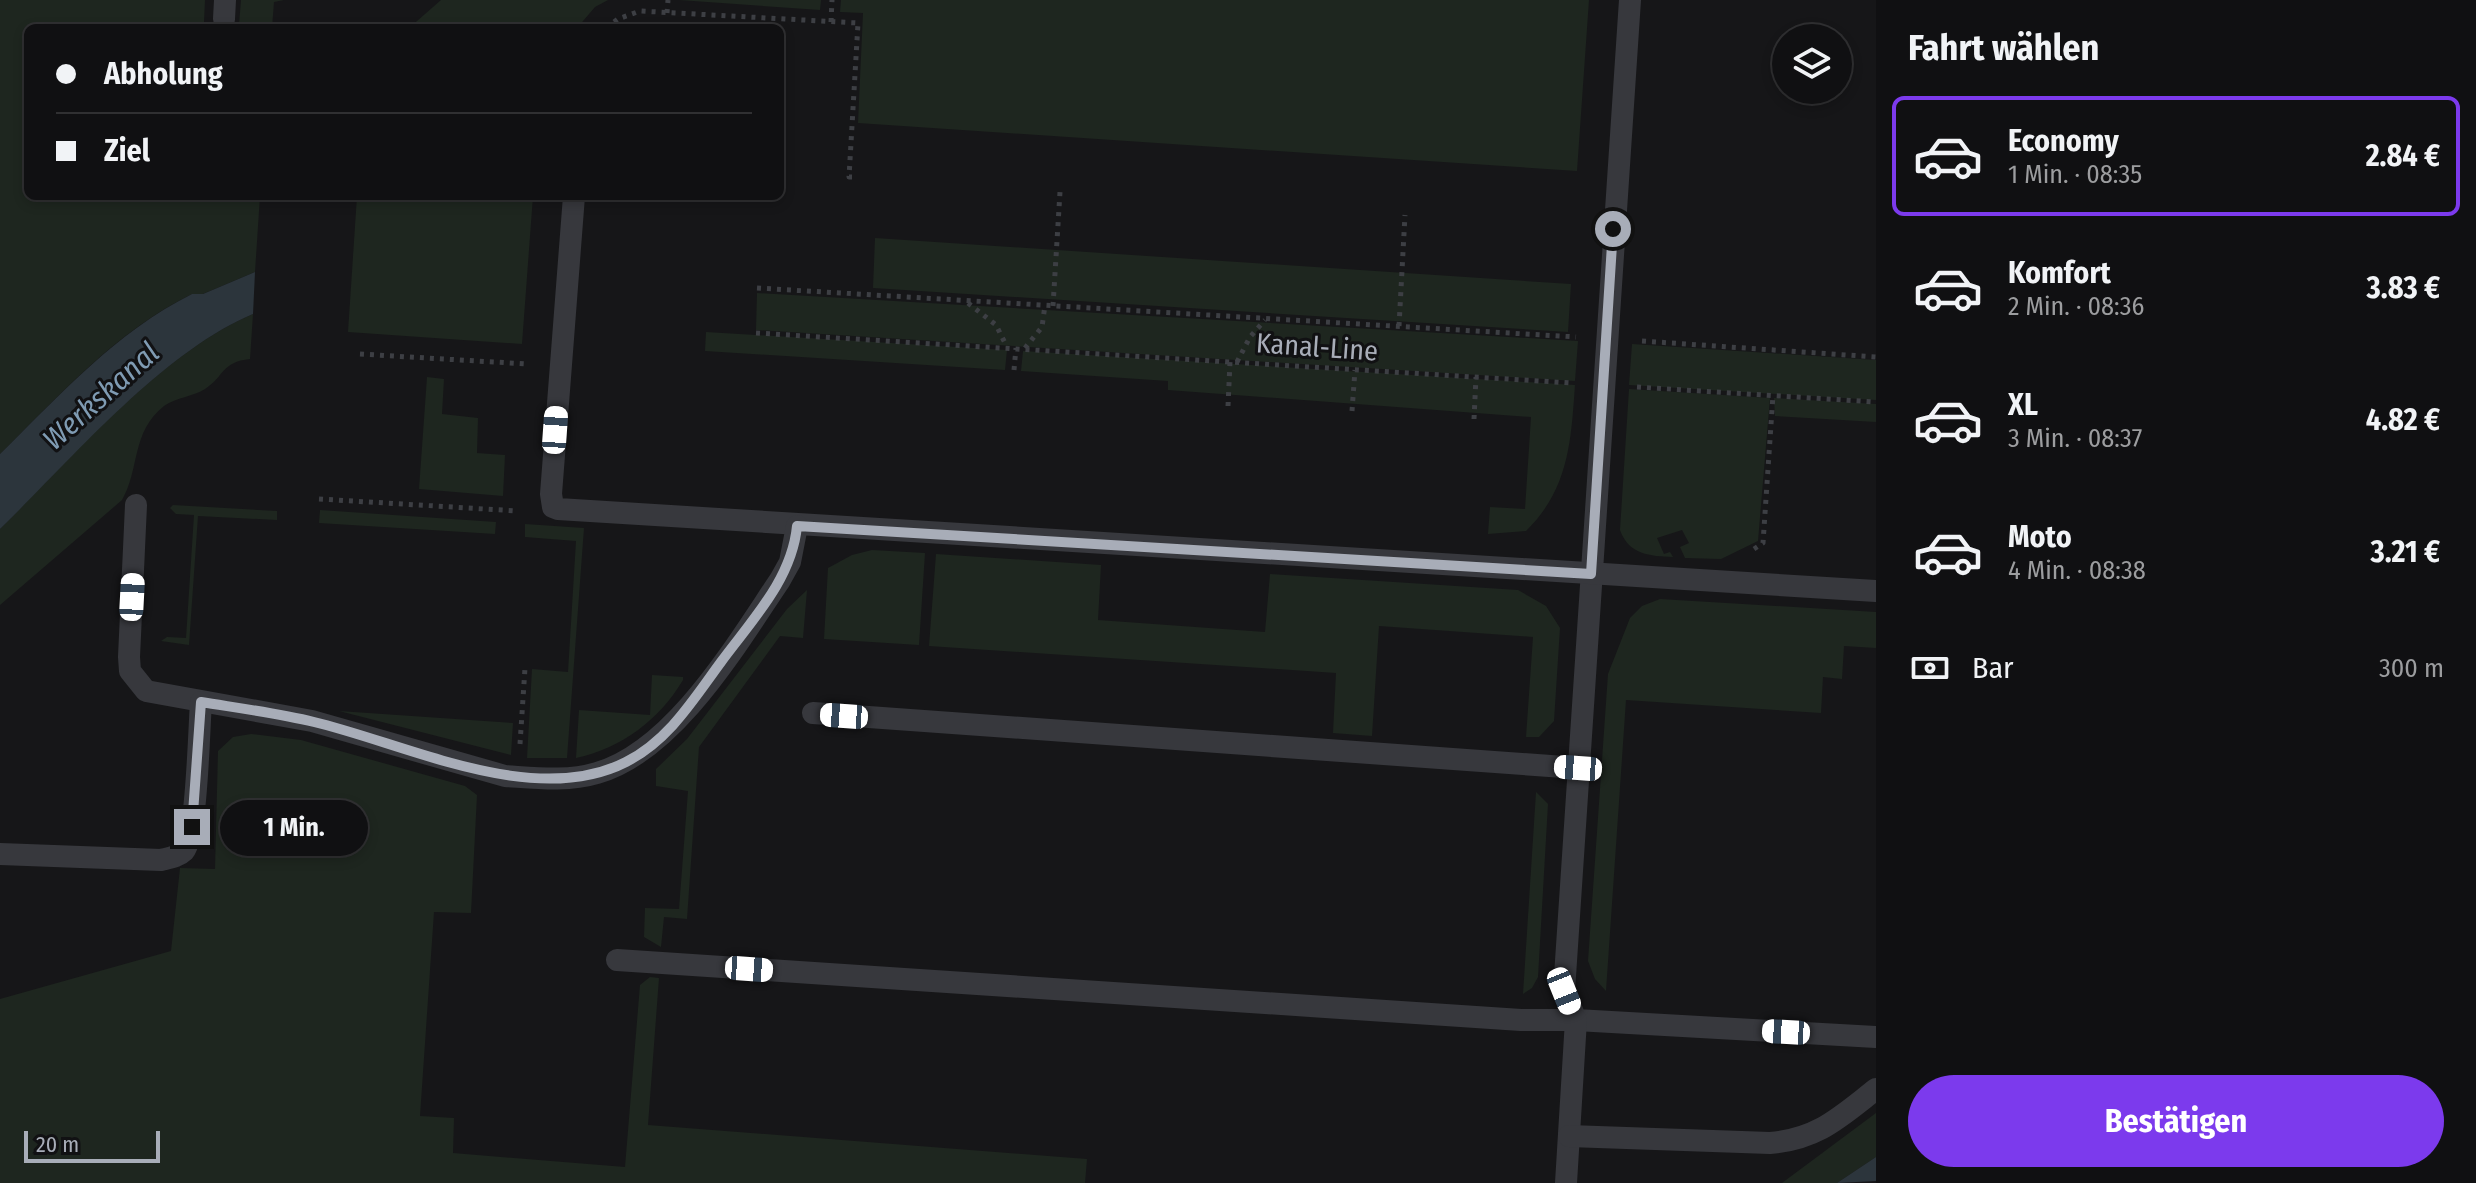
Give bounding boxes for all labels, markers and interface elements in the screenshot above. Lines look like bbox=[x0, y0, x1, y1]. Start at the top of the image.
map controls bbox=[1772, 24, 1852, 104]
button: layers bbox=[1772, 24, 1852, 104]
text: Fahrt wählen bbox=[1908, 26, 2099, 70]
text: Abholung bbox=[104, 56, 223, 92]
icon: car bbox=[1912, 120, 1984, 192]
text: Economy bbox=[2008, 123, 2119, 159]
text: Ziel bbox=[104, 133, 150, 169]
text: 2.84 € bbox=[2366, 138, 2440, 174]
text: 1 Min. · 08:35 bbox=[2008, 159, 2142, 190]
route start bbox=[1595, 211, 1631, 247]
icon: car bbox=[1912, 252, 1984, 324]
text: Komfort bbox=[2008, 255, 2111, 291]
text: 3.83 € bbox=[2367, 270, 2440, 306]
text: 2 Min. · 08:36 bbox=[2008, 291, 2144, 322]
street label: Kanal-Line bbox=[1255, 326, 1379, 368]
water label: Werkskanal bbox=[36, 335, 166, 457]
icon: car bbox=[1912, 384, 1984, 456]
text: XL bbox=[2008, 387, 2038, 423]
text: 4.82 € bbox=[2366, 402, 2440, 438]
car bbox=[541, 405, 569, 455]
text: 3 Min. · 08:37 bbox=[2008, 423, 2142, 454]
icon: car bbox=[1912, 516, 1984, 588]
text: Moto bbox=[2008, 519, 2072, 555]
text: 3.21 € bbox=[2371, 534, 2440, 570]
text: 4 Min. · 08:38 bbox=[2008, 555, 2146, 586]
car bbox=[119, 572, 145, 622]
icon: cash bbox=[1908, 646, 1952, 690]
text: Bar bbox=[1972, 650, 2014, 686]
text: 300 m bbox=[2379, 653, 2444, 684]
car bbox=[819, 702, 869, 730]
car bbox=[1553, 754, 1603, 782]
callout: 1 Min. bbox=[220, 799, 368, 855]
route end bbox=[174, 809, 210, 845]
text: 1 Min. bbox=[263, 812, 325, 843]
car bbox=[724, 955, 774, 983]
car bbox=[1544, 964, 1584, 1018]
car bbox=[1761, 1019, 1811, 1045]
button: Bestätigen bbox=[1908, 1075, 2444, 1167]
scale bar bbox=[24, 1127, 160, 1163]
text: 20 m bbox=[36, 1131, 79, 1158]

